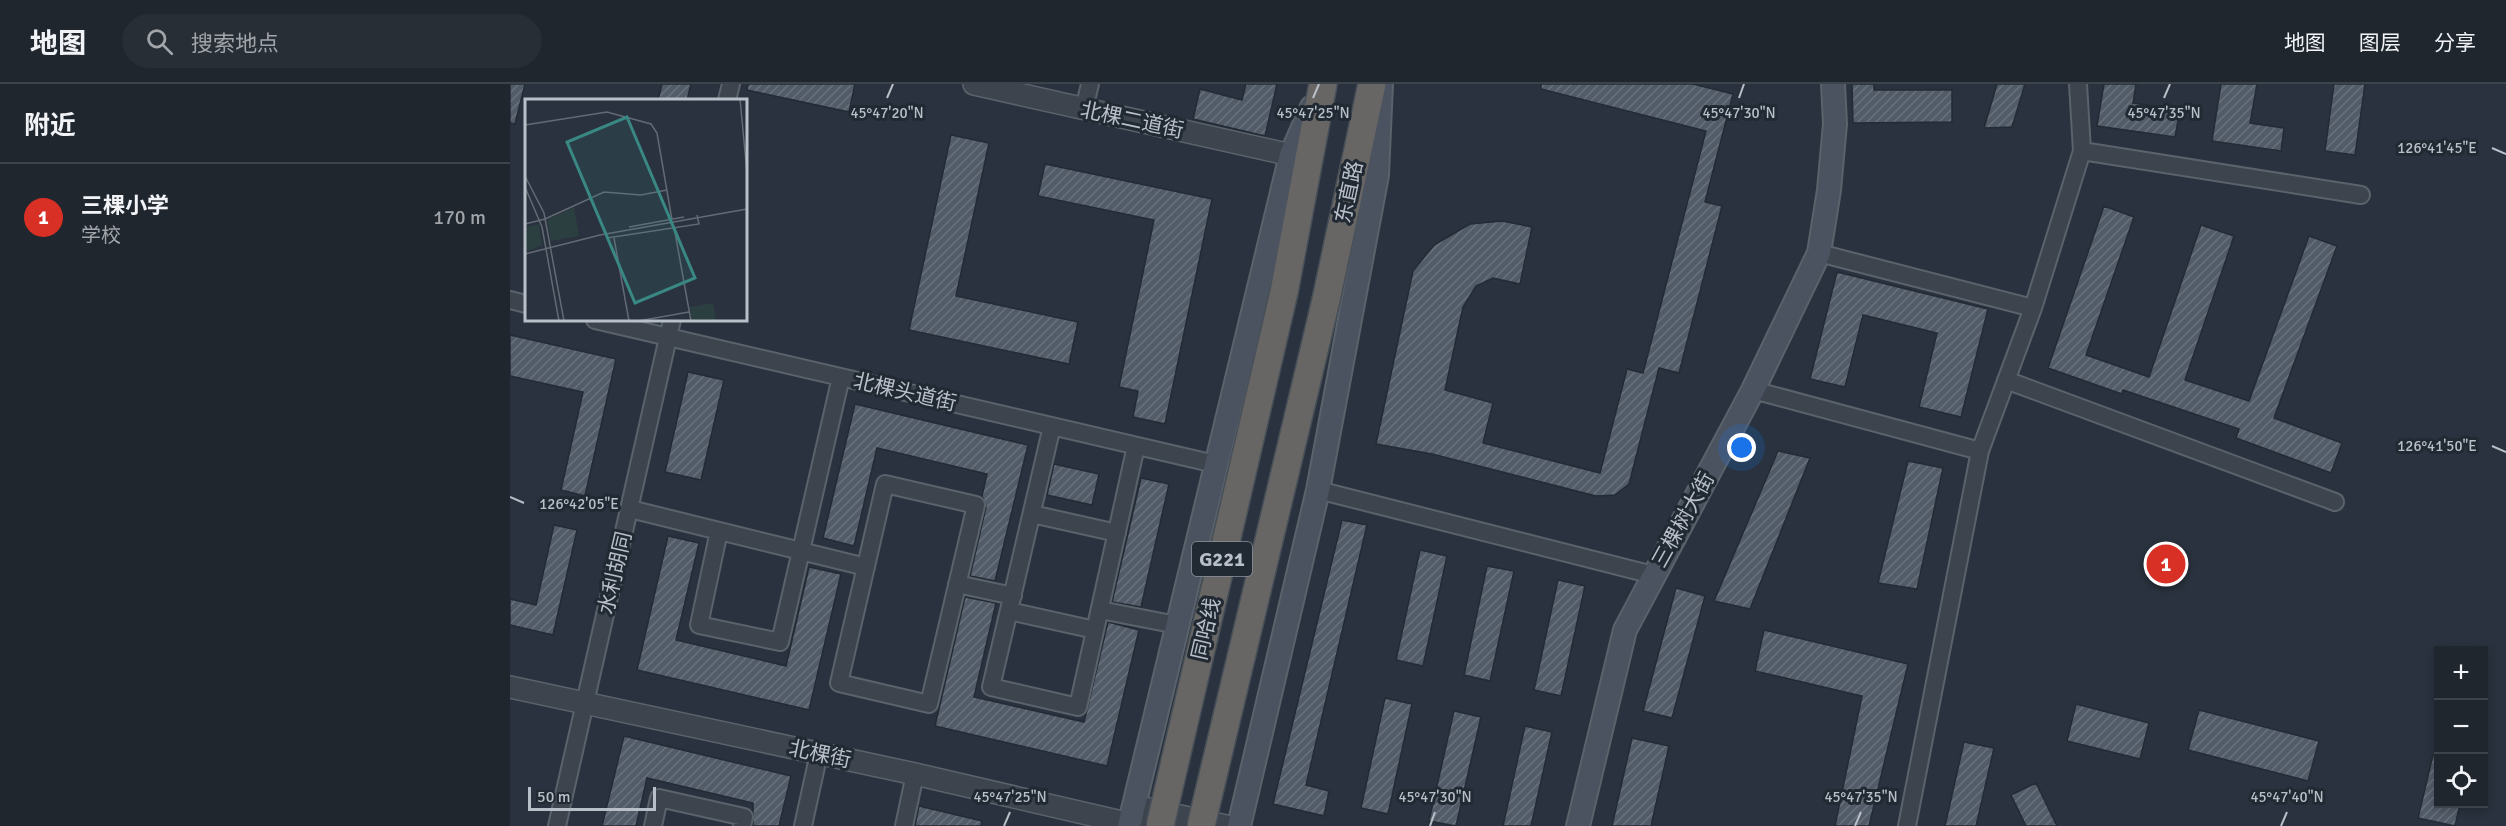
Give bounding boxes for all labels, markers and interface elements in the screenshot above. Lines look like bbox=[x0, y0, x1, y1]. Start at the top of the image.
search box bbox=[122, 14, 542, 68]
icon: search bbox=[143, 25, 176, 58]
text: 地图 bbox=[30, 27, 86, 61]
text: 搜索地点 bbox=[191, 30, 279, 57]
text: 地图 bbox=[2284, 30, 2326, 56]
text: 图层 bbox=[2359, 30, 2401, 56]
text: 分享 bbox=[2434, 30, 2476, 56]
street label: 北棵二道街 bbox=[1078, 96, 1186, 144]
inset map bbox=[525, 99, 747, 321]
text: 45°47'20"N bbox=[850, 104, 924, 122]
text: 45°47'25"N bbox=[1276, 104, 1350, 122]
text: 45°47'30"N bbox=[1702, 104, 1776, 122]
text: 45°47'35"N bbox=[2127, 104, 2201, 122]
text: 附近 bbox=[24, 110, 76, 142]
text: 126°41'45"E bbox=[2397, 139, 2477, 157]
street label: 东直路 bbox=[1330, 158, 1368, 226]
text: 三棵小学 bbox=[81, 192, 169, 219]
text: 1 bbox=[38, 205, 49, 230]
text: 170 m bbox=[433, 205, 486, 230]
text: 学校 bbox=[81, 223, 121, 248]
street label: 北棵头道街 bbox=[851, 368, 959, 416]
your location bbox=[1727, 433, 1756, 462]
text: 126°41'50"E bbox=[2397, 437, 2477, 455]
street label: 三棵树大街 bbox=[1646, 468, 1720, 572]
text: 126°42'05"E bbox=[539, 495, 619, 513]
street label: 水利胡同 bbox=[593, 529, 637, 617]
road number: G221 bbox=[1192, 542, 1252, 576]
pin: 1 bbox=[2146, 542, 2186, 586]
street label: 同哈线 bbox=[1186, 595, 1226, 663]
map controls bbox=[2434, 646, 2488, 808]
button: + bbox=[2434, 646, 2488, 700]
button: − bbox=[2434, 700, 2488, 754]
street label: 北棵街 bbox=[786, 735, 854, 773]
button: locate bbox=[2434, 754, 2488, 808]
scale bar bbox=[528, 784, 656, 812]
text: 50 m bbox=[537, 787, 571, 807]
text: 45°47'25"N bbox=[973, 788, 1047, 806]
text: 45°47'30"N bbox=[1398, 788, 1472, 806]
text: 45°47'35"N bbox=[1824, 788, 1898, 806]
text: 45°47'40"N bbox=[2250, 788, 2324, 806]

